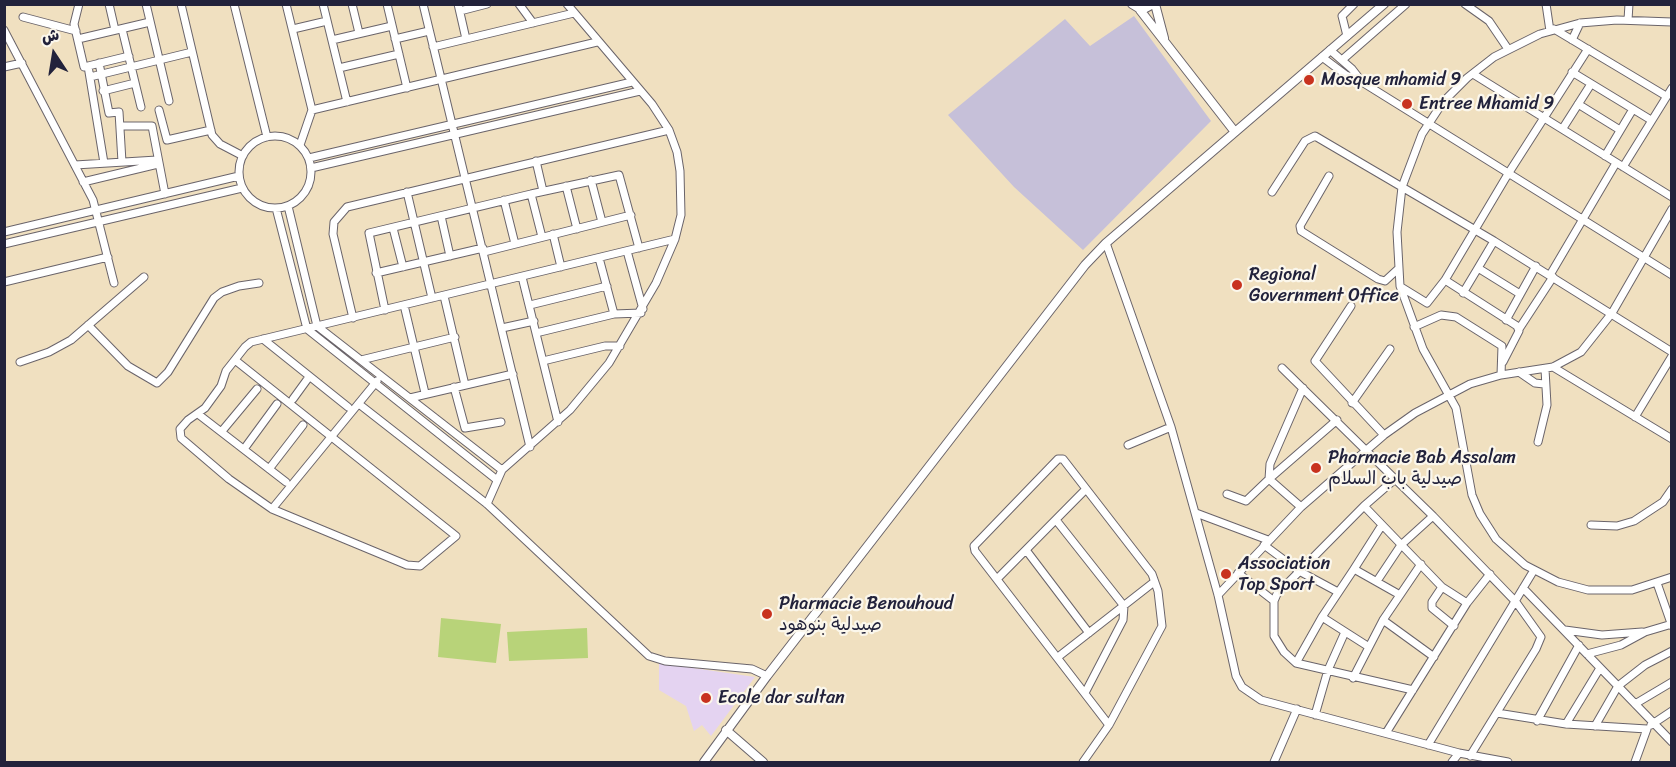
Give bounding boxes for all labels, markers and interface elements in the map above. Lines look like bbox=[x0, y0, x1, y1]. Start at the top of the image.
text: ش bbox=[39, 20, 62, 52]
north arrow bbox=[24, 24, 84, 84]
place label: Mosque mhamid 9 bbox=[1321, 69, 1461, 91]
marker: Mosque mhamid 9 bbox=[1302, 73, 1316, 87]
place label: Entree Mhamid 9 bbox=[1419, 93, 1554, 115]
marker: Entree Mhamid 9 bbox=[1400, 97, 1414, 111]
place label: Regional Government Office bbox=[1249, 264, 1399, 306]
marker: Regional Government Office bbox=[1230, 278, 1244, 292]
place label: Pharmacie Bab Assalam صيدلية باب السلام bbox=[1328, 447, 1516, 490]
marker: Pharmacie Bab Assalam صيدلية باب السلام bbox=[1309, 461, 1323, 475]
place label: Association Top Sport bbox=[1238, 553, 1330, 596]
marker: Association Top Sport bbox=[1219, 567, 1233, 581]
place label: Pharmacie Benouhoud صيدلية بنوهود bbox=[779, 593, 953, 636]
marker: Pharmacie Benouhoud صيدلية بنوهود bbox=[760, 607, 774, 621]
place label: Ecole dar sultan bbox=[718, 687, 845, 709]
marker: Ecole dar sultan bbox=[699, 691, 713, 705]

